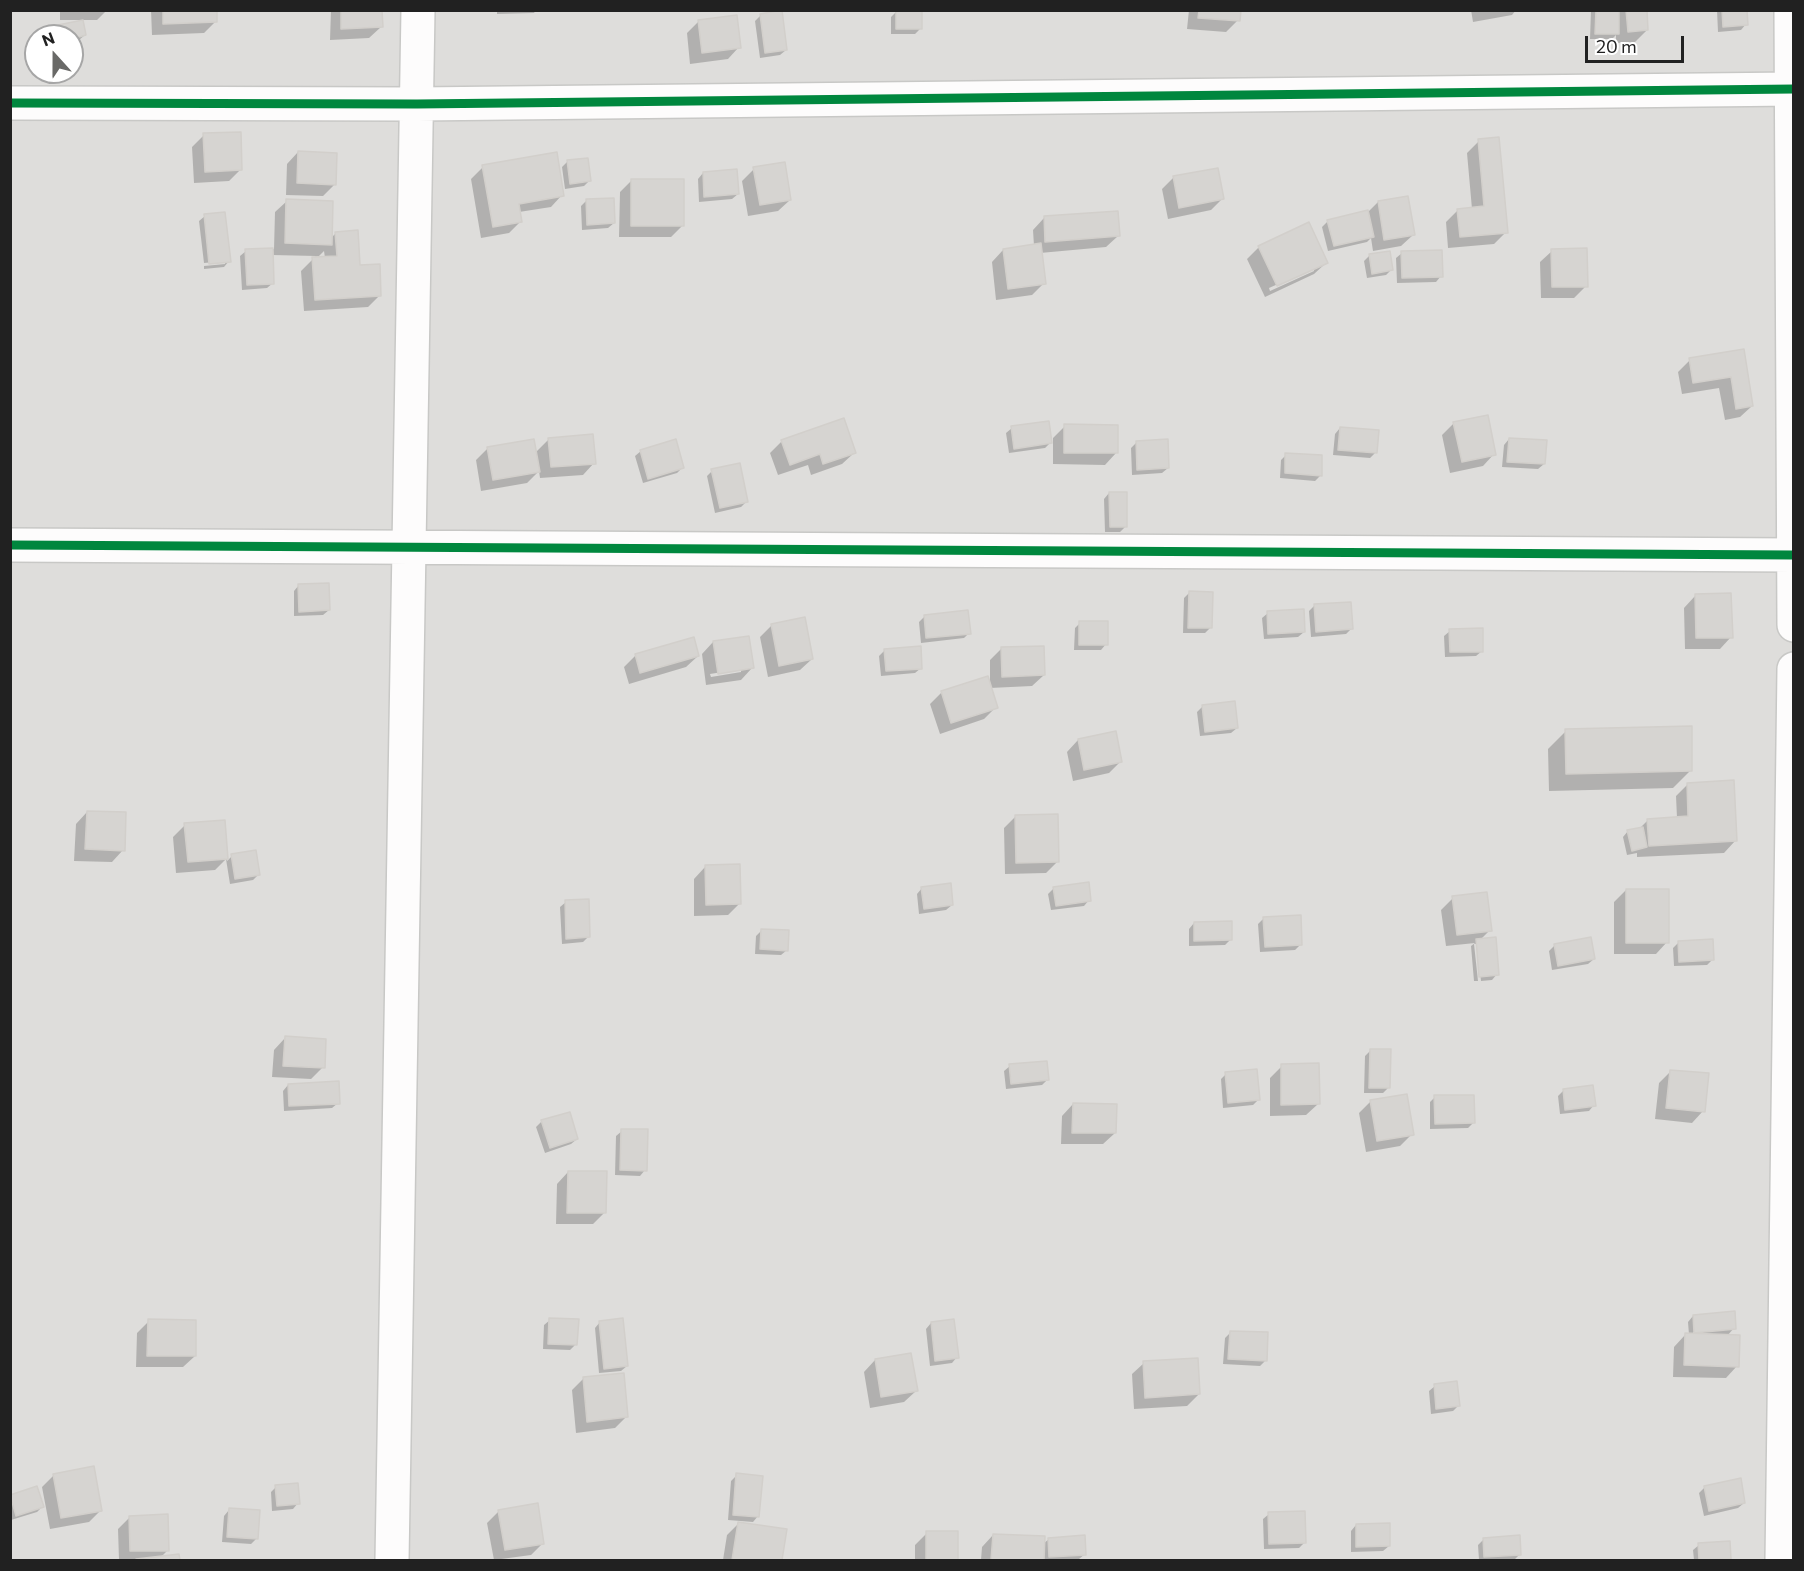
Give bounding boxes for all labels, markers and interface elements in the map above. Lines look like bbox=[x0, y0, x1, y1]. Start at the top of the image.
north arrow bbox=[24, 24, 84, 84]
scale bar bbox=[1588, 24, 1687, 62]
text: N bbox=[39, 28, 57, 50]
text: 20 m bbox=[1596, 35, 1637, 57]

